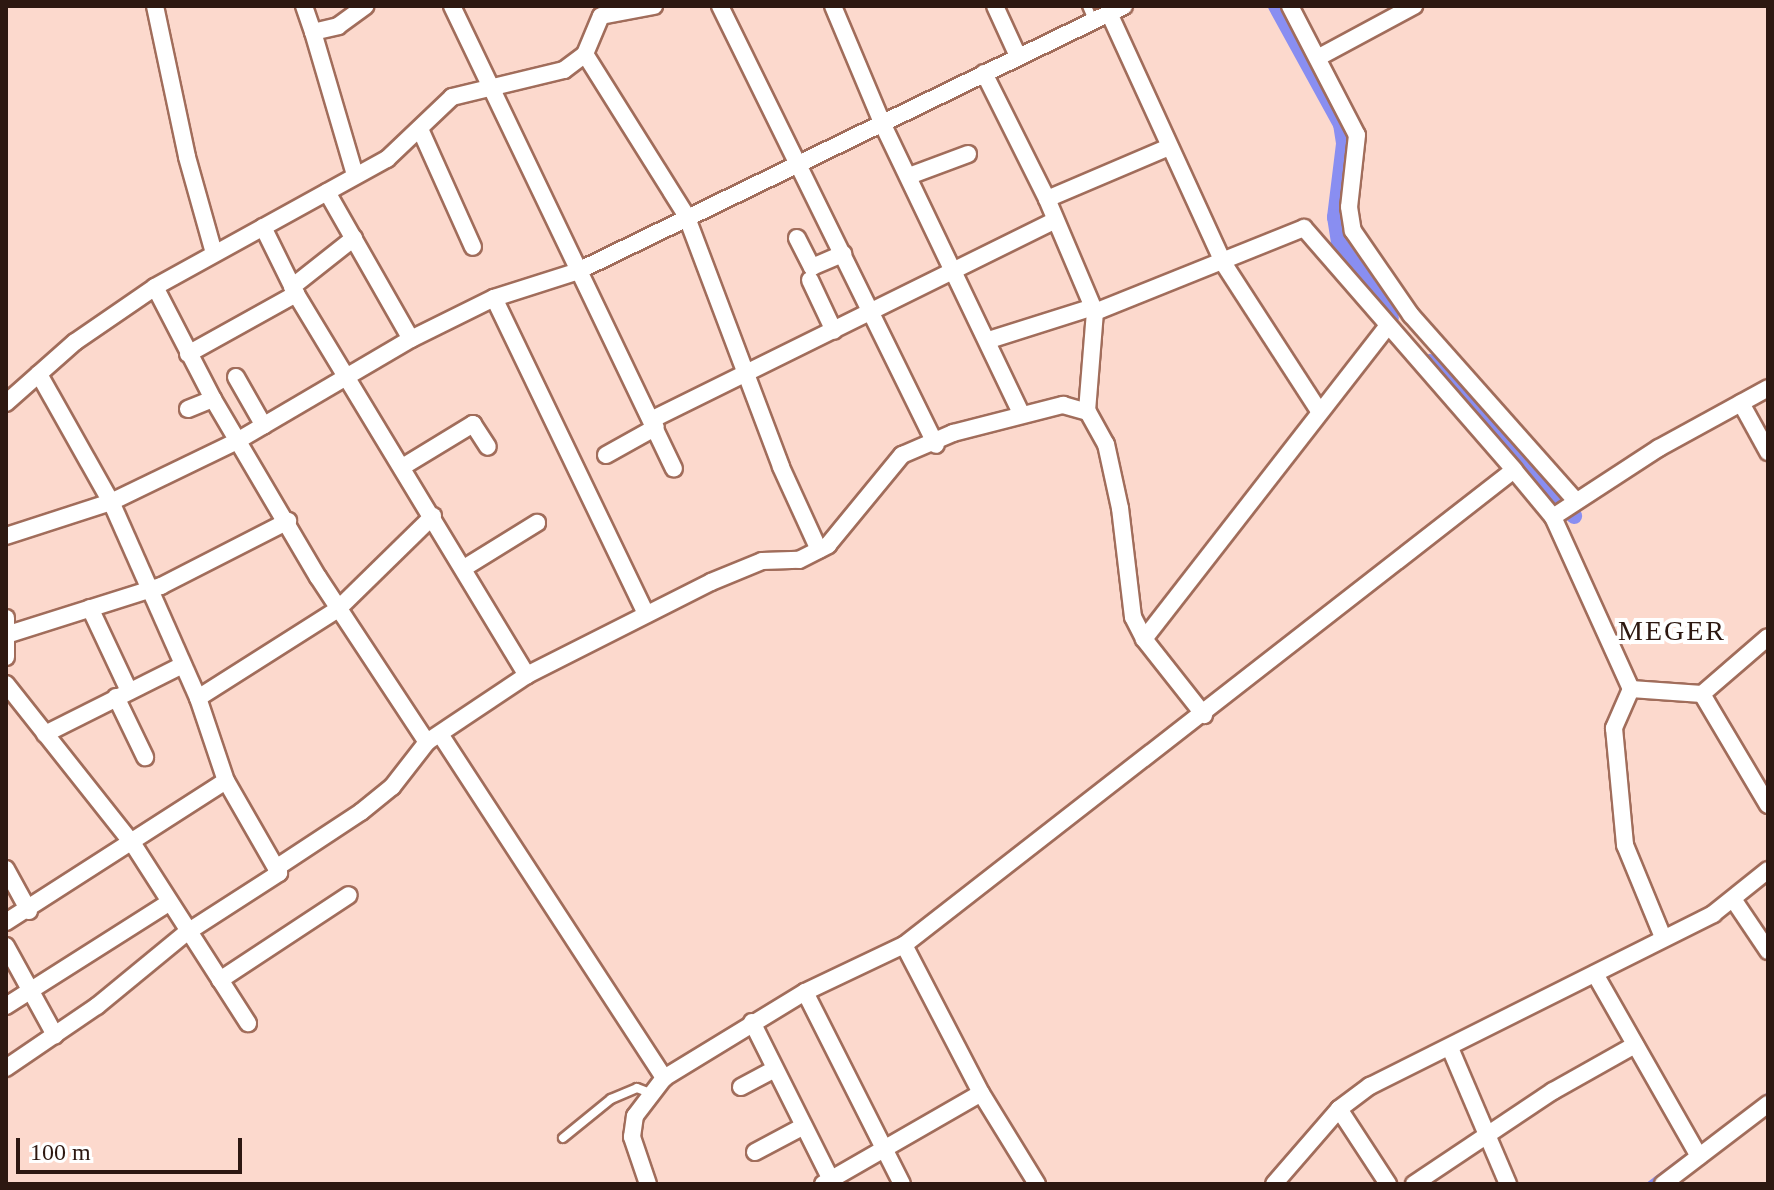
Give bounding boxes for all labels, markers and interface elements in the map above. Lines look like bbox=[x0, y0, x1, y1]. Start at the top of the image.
district label: MEGER bbox=[1618, 614, 1726, 648]
scale bar bbox=[20, 1122, 246, 1172]
text: 100 m bbox=[30, 1139, 91, 1165]

